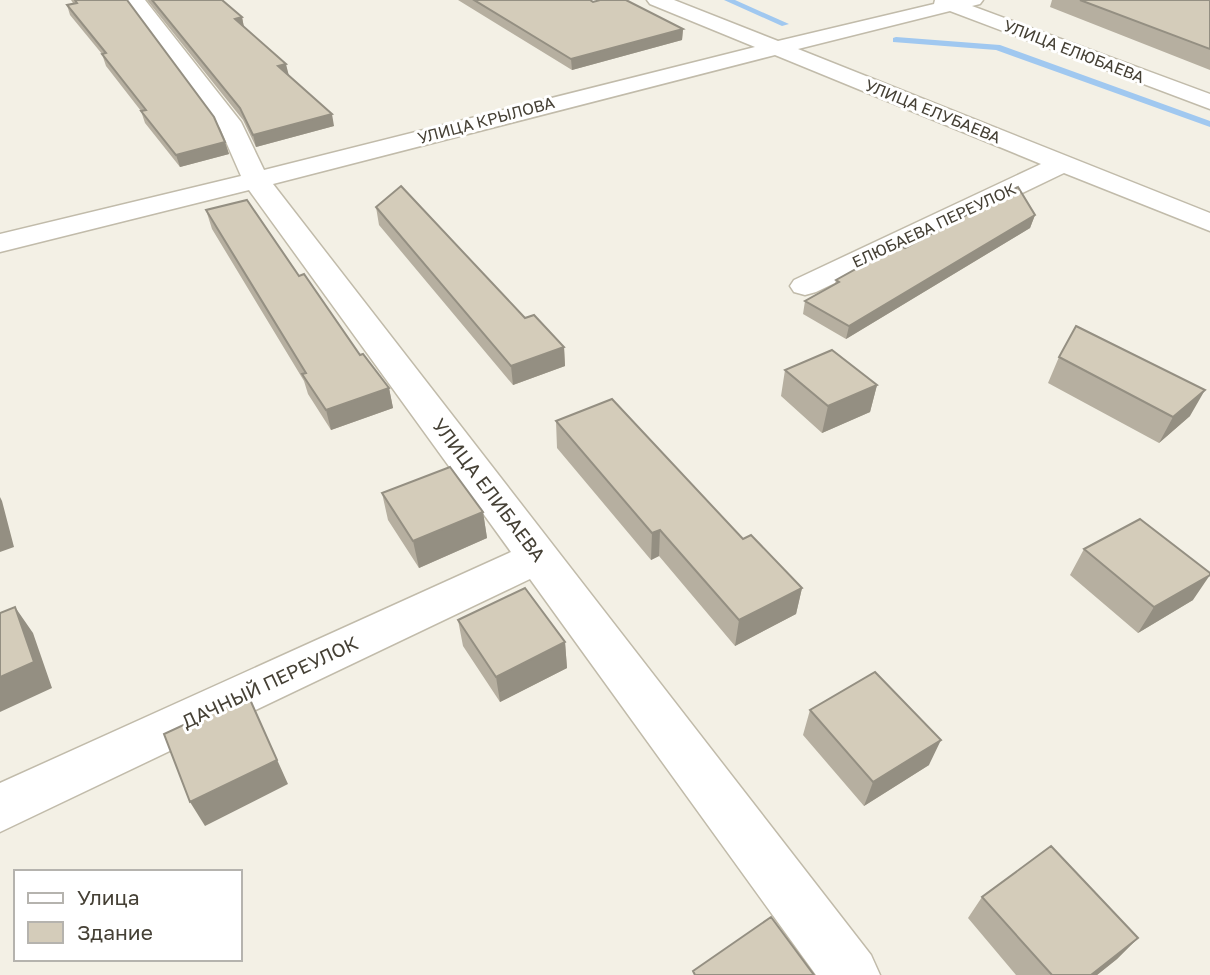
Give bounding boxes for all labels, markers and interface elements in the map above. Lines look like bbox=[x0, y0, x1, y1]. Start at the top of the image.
street label: УЛИЦА ЕЛЮБАЕВА bbox=[1001, 15, 1147, 87]
street label: УЛИЦА ЕЛУБАЕВА bbox=[862, 75, 1004, 147]
street label: УЛИЦА КРЫЛОВА bbox=[415, 92, 557, 148]
street label: ЕЛЮБАЕВА ПЕРЕУЛОК bbox=[849, 178, 1019, 272]
street label: УЛИЦА ЕЛИБАЕВА bbox=[428, 414, 551, 566]
street label: ДАЧНЫЙ ПЕРЕУЛОК bbox=[178, 631, 362, 733]
legend bbox=[14, 870, 242, 961]
text: Улица bbox=[77, 884, 140, 910]
text: Здание bbox=[77, 919, 153, 945]

